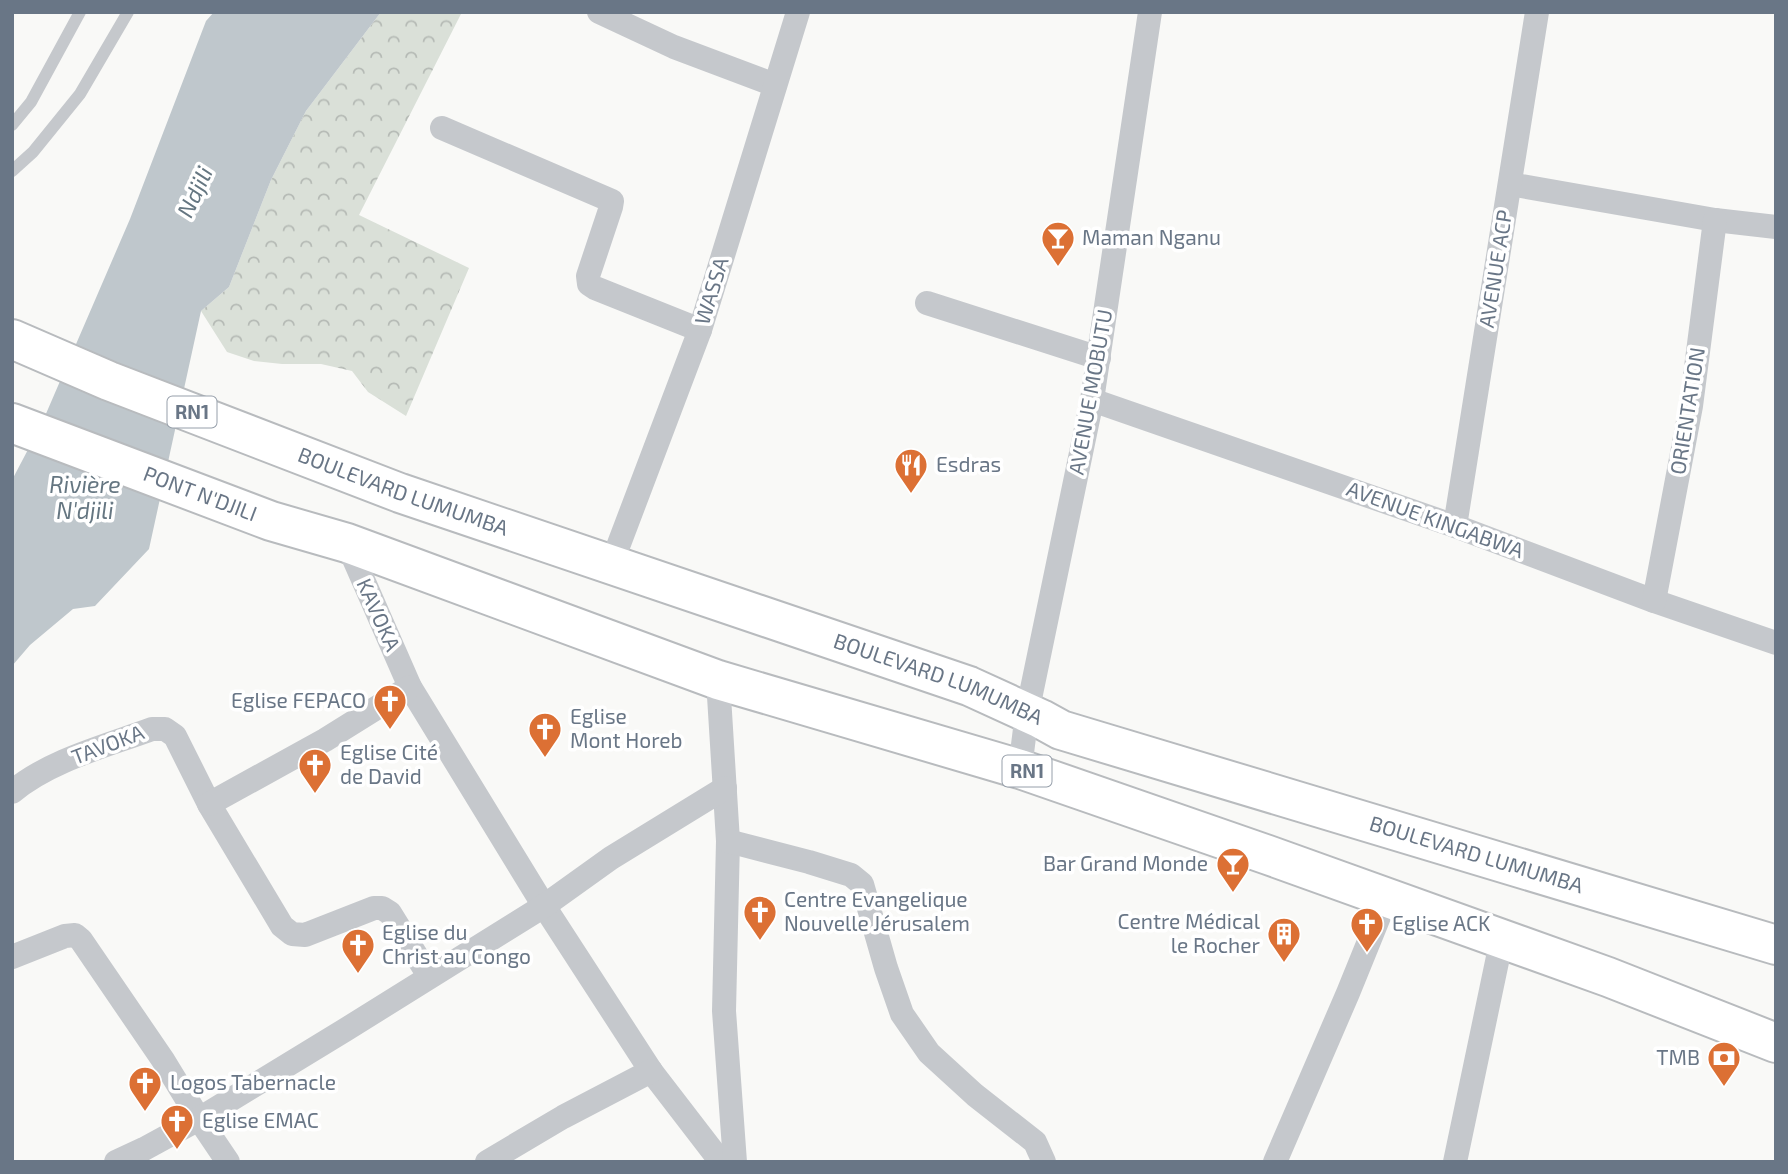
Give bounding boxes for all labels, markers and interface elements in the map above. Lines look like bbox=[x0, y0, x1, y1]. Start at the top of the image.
water label: Ndjili bbox=[170, 161, 218, 222]
street label: AVENUE ACP bbox=[1473, 208, 1516, 329]
bar icon: Maman Nganu bbox=[1039, 219, 1077, 268]
place label: Maman Nganu bbox=[1082, 224, 1221, 249]
street label: WASSA bbox=[689, 254, 733, 327]
street label: AVENUE MOBUTU bbox=[1063, 307, 1116, 477]
street label: ORIENTATION bbox=[1664, 345, 1709, 476]
road number: RN1 bbox=[168, 396, 216, 428]
street label: BOULEVARD LUMUMBA bbox=[295, 441, 512, 540]
restaurant icon: Esdras bbox=[892, 446, 930, 495]
place label: Esdras bbox=[936, 451, 1001, 476]
street label: PONT N'DJILI bbox=[140, 460, 261, 526]
water label: Rivière N'djili bbox=[49, 470, 121, 524]
street label: AVENUE KINGABWA bbox=[1344, 475, 1527, 562]
street label: KAVOKA bbox=[352, 574, 406, 655]
street label: BOULEVARD LUMUMBA bbox=[831, 627, 1047, 729]
church icon: Eglise FEPACO bbox=[371, 682, 409, 731]
place label: Eglise FEPACO bbox=[231, 687, 366, 712]
place label: Eglise Mont Horeb bbox=[570, 703, 683, 752]
church icon: Eglise Mont Horeb bbox=[526, 710, 564, 759]
street label: TAVOKA bbox=[68, 718, 147, 769]
place label: Eglise Cité de David bbox=[340, 739, 438, 788]
church icon: Eglise Cité de David bbox=[296, 746, 334, 795]
road number: RN1 bbox=[1002, 756, 1052, 786]
street label: BOULEVARD LUMUMBA bbox=[1367, 810, 1586, 897]
bar icon: Bar Grand Monde bbox=[1214, 845, 1252, 894]
place label: Bar Grand Monde bbox=[1043, 850, 1208, 875]
place label: Centre Evangelique Nouvelle Jérusalem bbox=[784, 886, 970, 935]
church icon: Centre Evangelique Nouvelle Jérusalem bbox=[741, 893, 779, 942]
church icon: Eglise ACK bbox=[1348, 905, 1386, 954]
place label: Centre Médical le Rocher bbox=[1117, 908, 1261, 957]
place label: Eglise ACK bbox=[1392, 910, 1491, 935]
building icon: Centre Médical le Rocher bbox=[1265, 915, 1303, 964]
place label: Eglise du Christ au Congo bbox=[382, 919, 531, 968]
church icon: Eglise du Christ au Congo bbox=[339, 926, 377, 975]
bank icon: TMB bbox=[1705, 1039, 1743, 1088]
place label: TMB bbox=[1656, 1044, 1700, 1069]
church icon: Logos Tabernacle bbox=[126, 1064, 164, 1113]
place label: Logos Tabernacle bbox=[170, 1069, 336, 1094]
church icon: Eglise EMAC bbox=[158, 1102, 196, 1151]
place label: Eglise EMAC bbox=[202, 1107, 319, 1132]

